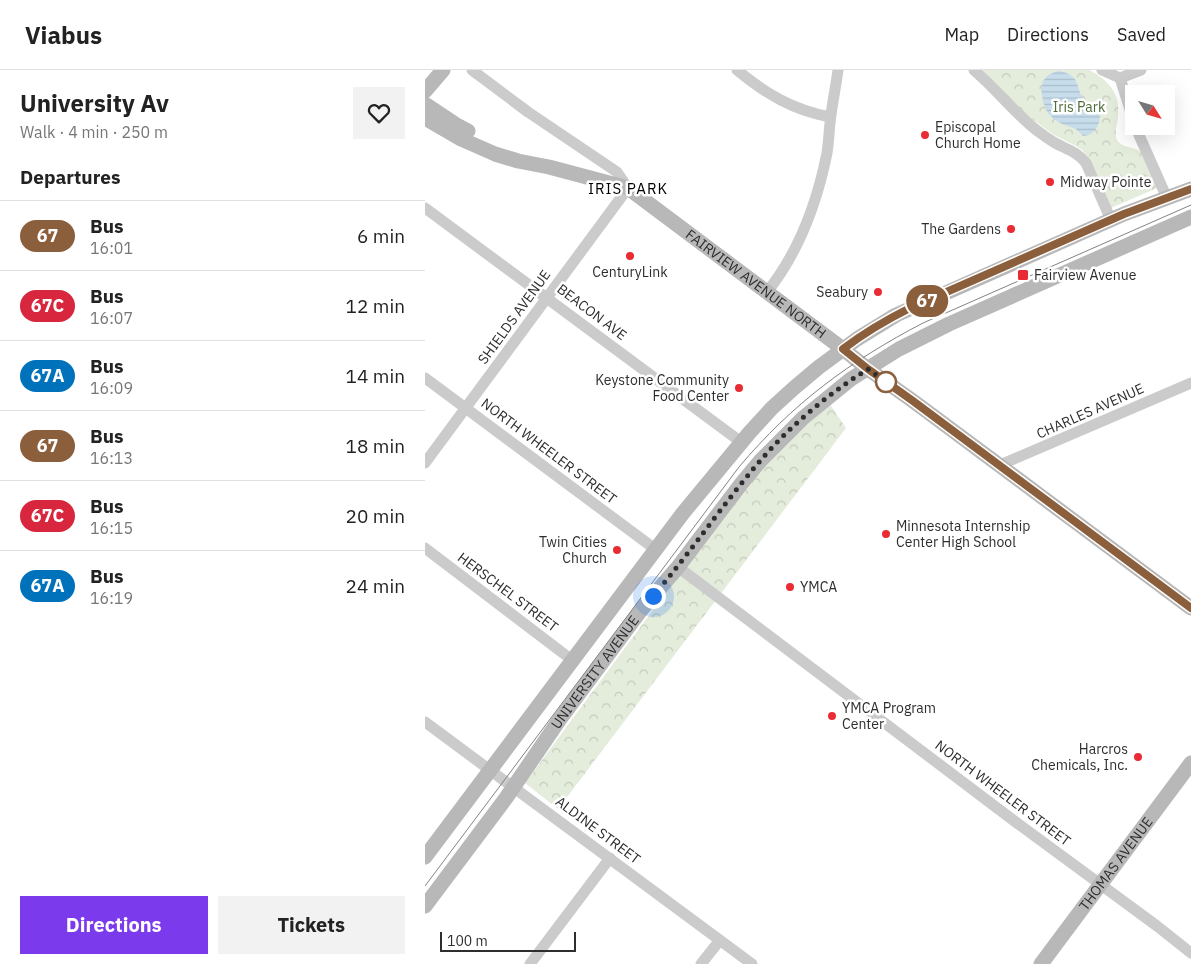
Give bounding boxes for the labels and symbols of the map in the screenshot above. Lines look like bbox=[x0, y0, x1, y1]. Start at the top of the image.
north arrow bbox=[1125, 85, 1175, 135]
park label: Iris Park bbox=[1053, 98, 1106, 116]
place label: Episcopal Church Home bbox=[935, 118, 1021, 152]
marker: Episcopal Church Home bbox=[919, 129, 931, 141]
place label: Midway Pointe bbox=[1060, 173, 1152, 191]
marker: Midway Pointe bbox=[1044, 176, 1056, 188]
district label: IRIS PARK bbox=[588, 179, 668, 198]
place label: The Gardens bbox=[921, 220, 1001, 238]
marker: The Gardens bbox=[1005, 223, 1017, 235]
street label: FAIRVIEW AVENUE NORTH bbox=[682, 225, 830, 342]
marker: CenturyLink bbox=[624, 250, 636, 262]
place label: CenturyLink bbox=[592, 263, 668, 281]
street label: SHIELDS AVENUE bbox=[474, 266, 554, 368]
place label: Fairview Avenue bbox=[1034, 266, 1137, 284]
marker: Fairview Avenue bbox=[1016, 268, 1030, 282]
street label: BEACON AVE bbox=[554, 280, 630, 344]
place label: Seabury bbox=[816, 283, 868, 301]
line badge: 67 bbox=[905, 285, 949, 317]
marker: Seabury bbox=[872, 286, 884, 298]
place label: Keystone Community Food Center bbox=[595, 371, 729, 405]
unlabelled marker bbox=[875, 371, 897, 393]
street label: CHARLES AVENUE bbox=[1033, 379, 1147, 443]
marker: Keystone Community Food Center bbox=[733, 382, 745, 394]
street label: NORTH WHEELER STREET bbox=[478, 394, 620, 508]
place label: Minnesota Internship Center High School bbox=[896, 517, 1030, 551]
marker: Minnesota Internship Center High School bbox=[880, 528, 892, 540]
place label: Twin Cities Church bbox=[539, 533, 607, 567]
marker: Twin Cities Church bbox=[611, 544, 623, 556]
street label: HERSCHEL STREET bbox=[454, 548, 562, 636]
place label: YMCA bbox=[800, 578, 837, 596]
marker: YMCA bbox=[784, 581, 796, 593]
your location bbox=[641, 584, 666, 609]
street label: UNIVERSITY AVENUE bbox=[547, 612, 643, 732]
place label: YMCA Program Center bbox=[842, 699, 936, 733]
marker: YMCA Program Center bbox=[826, 710, 838, 722]
street label: NORTH WHEELER STREET bbox=[932, 736, 1074, 850]
place label: Harcros Chemicals, Inc. bbox=[1031, 740, 1128, 774]
marker: Harcros Chemicals, Inc. bbox=[1132, 751, 1144, 763]
street label: ALDINE STREET bbox=[552, 792, 644, 868]
street label: THOMAS AVENUE bbox=[1075, 813, 1157, 914]
scale bar bbox=[440, 929, 576, 952]

